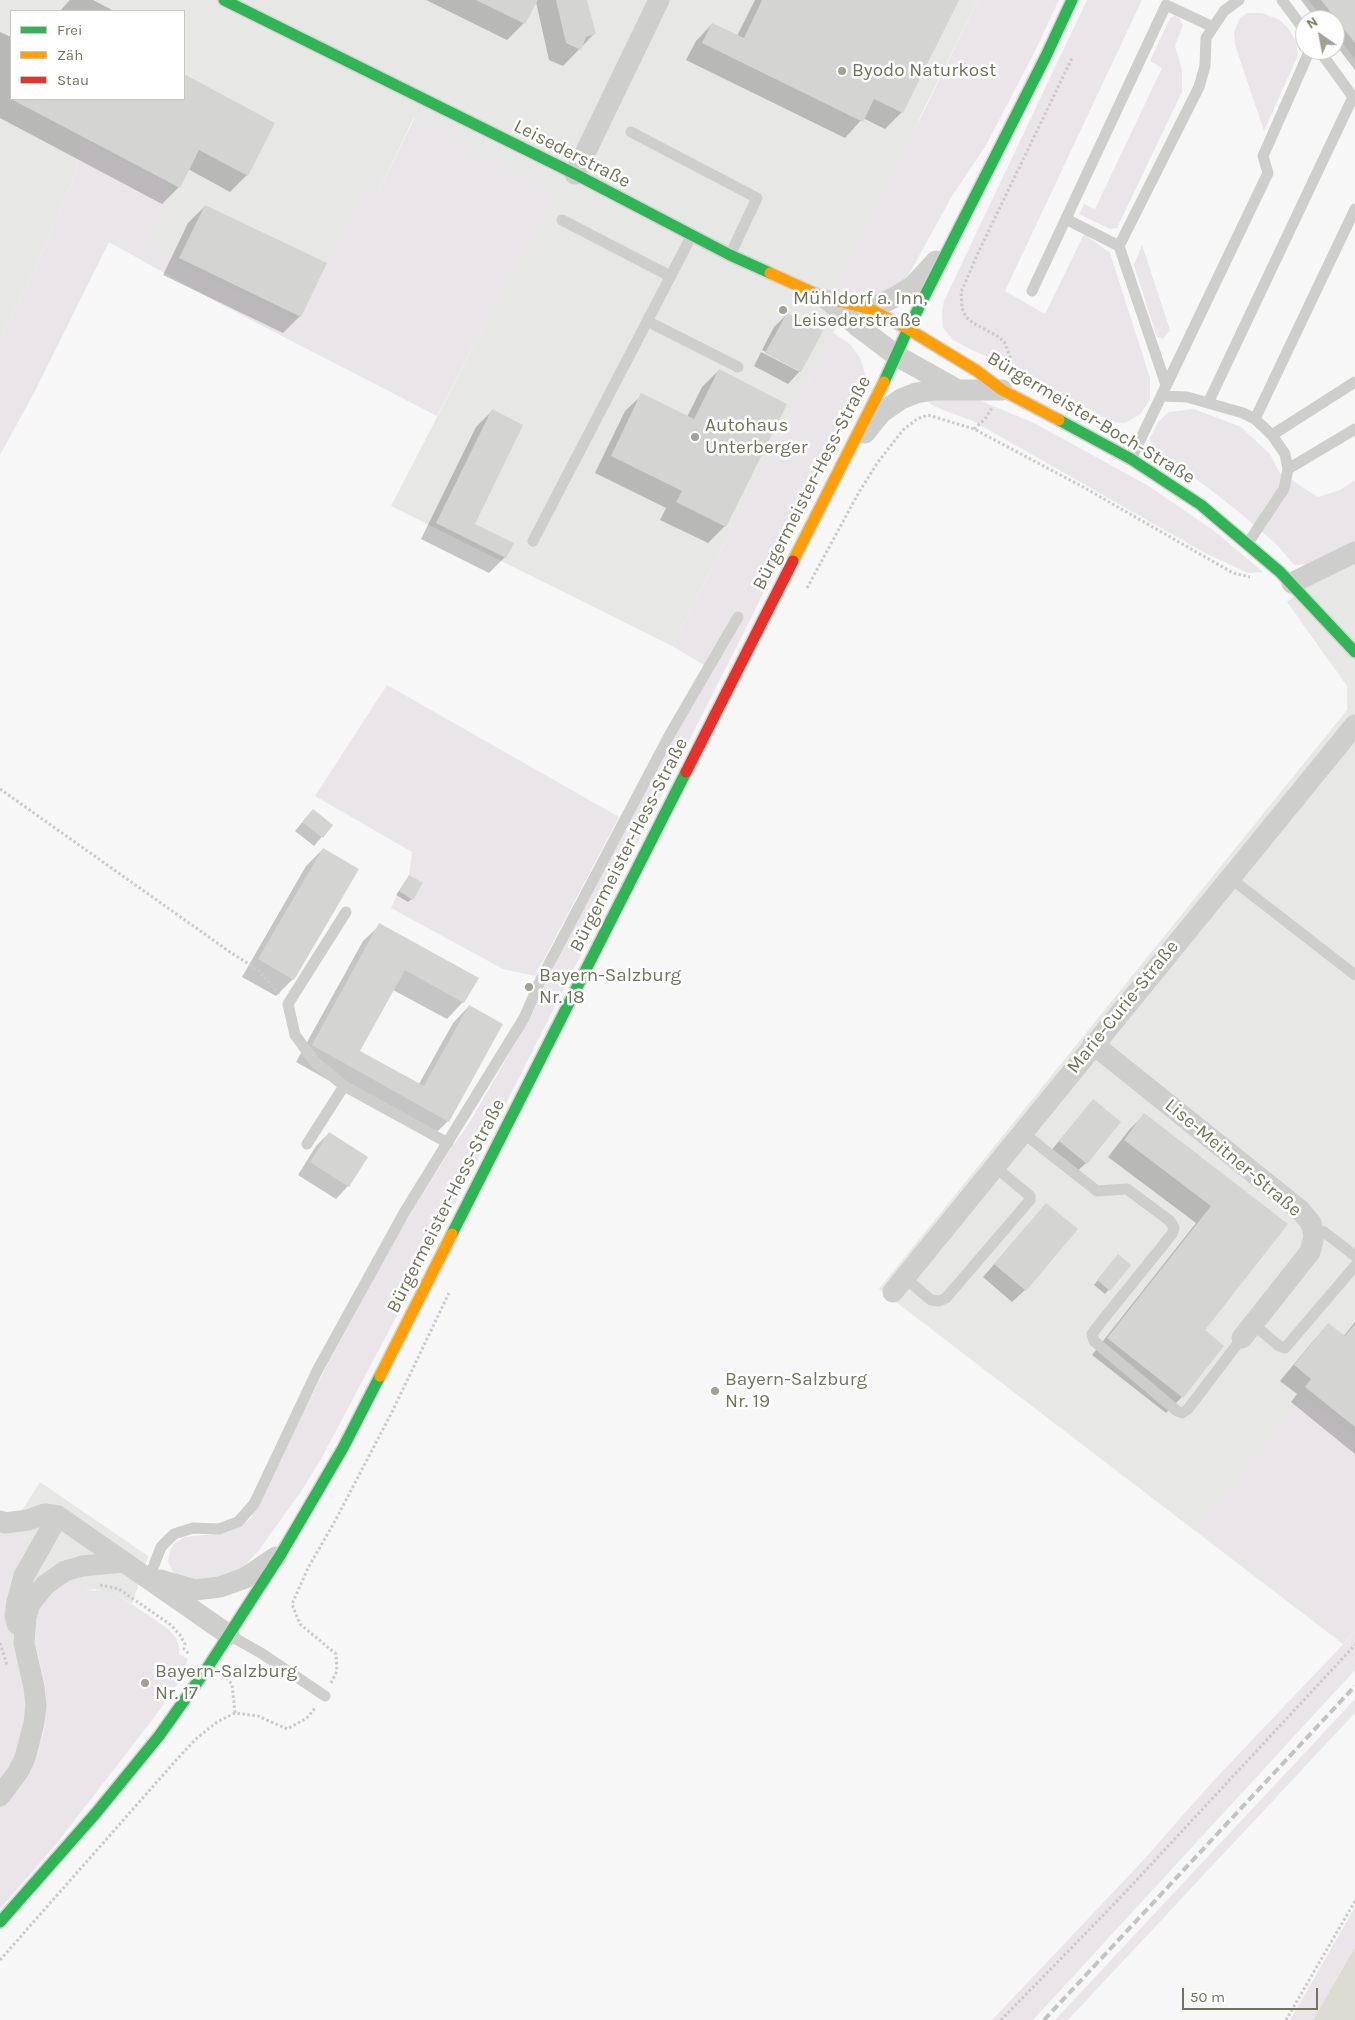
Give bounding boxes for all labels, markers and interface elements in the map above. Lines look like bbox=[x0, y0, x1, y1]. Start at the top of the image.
legend bbox=[10, 10, 185, 100]
north arrow bbox=[1295, 10, 1345, 60]
text: N bbox=[1303, 13, 1321, 33]
text: Frei bbox=[57, 21, 82, 39]
text: Zäh bbox=[57, 46, 83, 64]
place label: Byodo Naturkost bbox=[852, 60, 996, 82]
marker: Byodo Naturkost bbox=[836, 65, 848, 77]
text: Stau bbox=[57, 71, 89, 89]
street label: Leisederstraße bbox=[510, 115, 634, 193]
place label: Mühldorf a. Inn, Leisederstraße bbox=[793, 288, 928, 332]
marker: Mühldorf a. Inn, Leisederstraße bbox=[777, 304, 789, 316]
street label: Bürgermeister-Boch-Straße bbox=[983, 347, 1199, 489]
street label: Bürgermeister-Hess-Straße bbox=[748, 372, 876, 594]
place label: Autohaus Unterberger bbox=[705, 415, 808, 459]
marker: Autohaus Unterberger bbox=[689, 431, 701, 443]
street label: Bürgermeister-Hess-Straße bbox=[565, 734, 693, 956]
street label: Marie-Curie-Straße bbox=[1062, 936, 1184, 1078]
place label: Bayern-Salzburg Nr. 18 bbox=[539, 965, 681, 1009]
marker: Bayern-Salzburg Nr. 18 bbox=[523, 981, 535, 993]
street label: Lise-Meitner-Straße bbox=[1160, 1094, 1306, 1222]
street label: Bürgermeister-Hess-Straße bbox=[382, 1095, 510, 1317]
place label: Bayern-Salzburg Nr. 19 bbox=[725, 1369, 867, 1413]
marker: Bayern-Salzburg Nr. 19 bbox=[709, 1385, 721, 1397]
place label: Bayern-Salzburg Nr. 17 bbox=[155, 1661, 297, 1705]
marker: Bayern-Salzburg Nr. 17 bbox=[139, 1677, 151, 1689]
scale bar bbox=[1185, 1978, 1321, 2010]
text: 50 m bbox=[1190, 1988, 1225, 2006]

